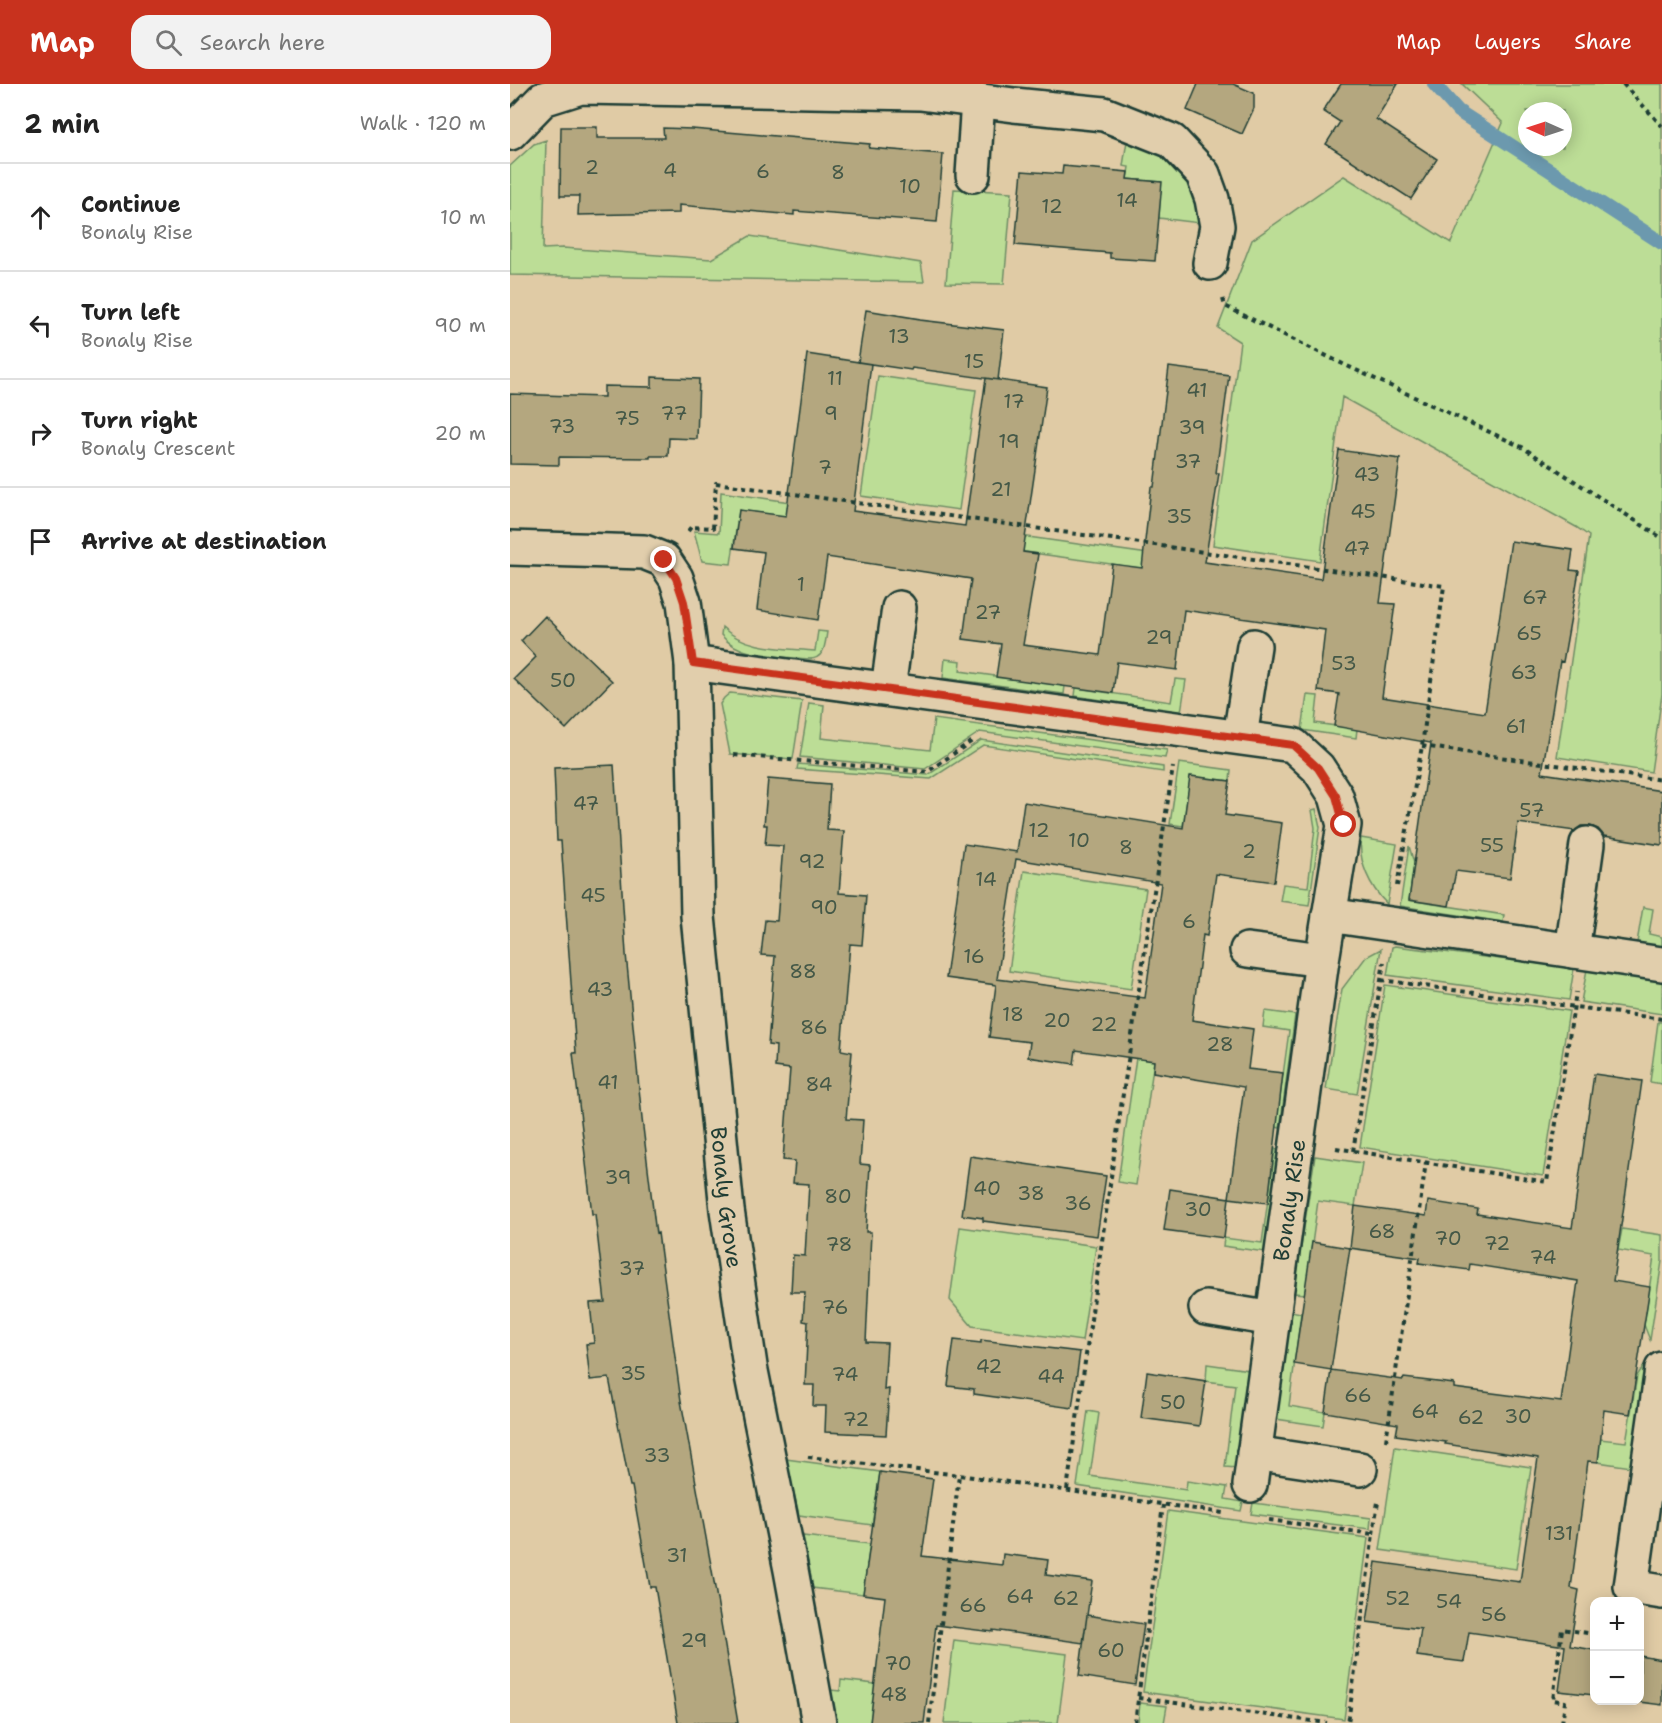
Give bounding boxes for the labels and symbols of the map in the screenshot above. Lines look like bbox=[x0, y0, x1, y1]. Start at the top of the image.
north arrow bbox=[1518, 102, 1572, 156]
house number: 2 bbox=[585, 154, 599, 180]
house number: 4 bbox=[663, 157, 677, 183]
house number: 6 bbox=[756, 158, 770, 184]
house number: 8 bbox=[831, 159, 845, 185]
house number: 10 bbox=[899, 173, 921, 199]
house number: 14 bbox=[1116, 187, 1138, 213]
house number: 12 bbox=[1041, 193, 1063, 219]
house number: 13 bbox=[888, 323, 910, 349]
house number: 15 bbox=[964, 348, 984, 374]
house number: 11 bbox=[827, 365, 843, 391]
house number: 41 bbox=[1186, 377, 1208, 403]
house number: 17 bbox=[1003, 388, 1025, 414]
house number: 77 bbox=[661, 400, 687, 426]
house number: 9 bbox=[824, 400, 838, 426]
house number: 75 bbox=[614, 405, 640, 431]
house number: 73 bbox=[549, 413, 575, 439]
house number: 39 bbox=[1179, 414, 1205, 440]
house number: 19 bbox=[998, 428, 1020, 454]
house number: 37 bbox=[1175, 448, 1201, 474]
house number: 7 bbox=[818, 454, 832, 480]
house number: 43 bbox=[1354, 461, 1380, 487]
house number: 21 bbox=[990, 476, 1012, 502]
house number: 45 bbox=[1350, 498, 1376, 524]
house number: 35 bbox=[1166, 503, 1192, 529]
house number: 47 bbox=[1344, 535, 1370, 561]
route end bbox=[650, 546, 676, 572]
house number: 1 bbox=[797, 571, 805, 597]
house number: 67 bbox=[1522, 584, 1548, 610]
house number: 27 bbox=[975, 599, 1001, 625]
house number: 65 bbox=[1516, 620, 1542, 646]
house number: 29 bbox=[1146, 624, 1172, 650]
house number: 53 bbox=[1331, 650, 1357, 676]
house number: 63 bbox=[1511, 659, 1537, 685]
house number: 50 bbox=[550, 667, 576, 693]
house number: 61 bbox=[1506, 713, 1526, 739]
house number: 47 bbox=[573, 790, 599, 816]
house number: 57 bbox=[1519, 797, 1545, 823]
route start bbox=[1330, 811, 1356, 837]
house number: 12 bbox=[1028, 817, 1050, 843]
house number: 10 bbox=[1068, 827, 1090, 853]
house number: 55 bbox=[1480, 832, 1504, 858]
house number: 8 bbox=[1119, 834, 1133, 860]
house number: 2 bbox=[1242, 838, 1256, 864]
house number: 92 bbox=[799, 848, 826, 874]
house number: 14 bbox=[975, 866, 997, 892]
house number: 45 bbox=[580, 882, 606, 908]
house number: 90 bbox=[810, 894, 838, 920]
house number: 6 bbox=[1182, 908, 1196, 934]
house number: 16 bbox=[963, 943, 985, 969]
house number: 88 bbox=[789, 958, 817, 984]
house number: 43 bbox=[587, 976, 613, 1002]
house number: 18 bbox=[1002, 1001, 1024, 1027]
house number: 20 bbox=[1043, 1007, 1071, 1033]
house number: 22 bbox=[1091, 1011, 1118, 1037]
house number: 86 bbox=[800, 1014, 828, 1040]
house number: 28 bbox=[1206, 1031, 1234, 1057]
house number: 41 bbox=[597, 1069, 619, 1095]
house number: 84 bbox=[805, 1071, 833, 1097]
street label: Bonaly Grove bbox=[704, 1125, 749, 1270]
street label: Bonaly Rise bbox=[1267, 1137, 1312, 1263]
house number: 39 bbox=[605, 1164, 631, 1190]
house number: 40 bbox=[973, 1175, 1001, 1201]
house number: 38 bbox=[1017, 1180, 1045, 1206]
house number: 80 bbox=[824, 1183, 852, 1209]
house number: 36 bbox=[1064, 1190, 1092, 1216]
house number: 30 bbox=[1184, 1196, 1212, 1222]
house number: 68 bbox=[1368, 1218, 1396, 1244]
house number: 70 bbox=[1434, 1225, 1462, 1251]
house number: 72 bbox=[1484, 1230, 1510, 1256]
house number: 78 bbox=[825, 1231, 853, 1257]
house number: 74 bbox=[1529, 1244, 1557, 1270]
house number: 37 bbox=[619, 1255, 645, 1281]
house number: 76 bbox=[821, 1294, 849, 1320]
house number: 42 bbox=[976, 1353, 1002, 1379]
house number: 35 bbox=[620, 1360, 646, 1386]
house number: 74 bbox=[831, 1361, 859, 1387]
house number: 44 bbox=[1037, 1363, 1065, 1389]
house number: 66 bbox=[1344, 1382, 1372, 1408]
house number: 50 bbox=[1160, 1389, 1186, 1415]
house number: 64 bbox=[1411, 1398, 1439, 1424]
house number: 30 bbox=[1504, 1403, 1532, 1429]
house number: 62 bbox=[1458, 1404, 1484, 1430]
house number: 72 bbox=[843, 1406, 869, 1432]
house number: 33 bbox=[644, 1442, 670, 1468]
house number: 131 bbox=[1545, 1520, 1573, 1546]
house number: 31 bbox=[666, 1542, 688, 1568]
house number: 64 bbox=[1006, 1583, 1034, 1609]
house number: 62 bbox=[1053, 1585, 1079, 1611]
house number: 52 bbox=[1385, 1585, 1411, 1611]
house number: 54 bbox=[1436, 1588, 1462, 1614]
house number: 66 bbox=[959, 1592, 987, 1618]
house number: 56 bbox=[1481, 1601, 1507, 1627]
house number: 29 bbox=[681, 1627, 707, 1653]
house number: 60 bbox=[1097, 1637, 1125, 1663]
house number: 70 bbox=[884, 1650, 912, 1676]
house number: 48 bbox=[880, 1681, 908, 1707]

